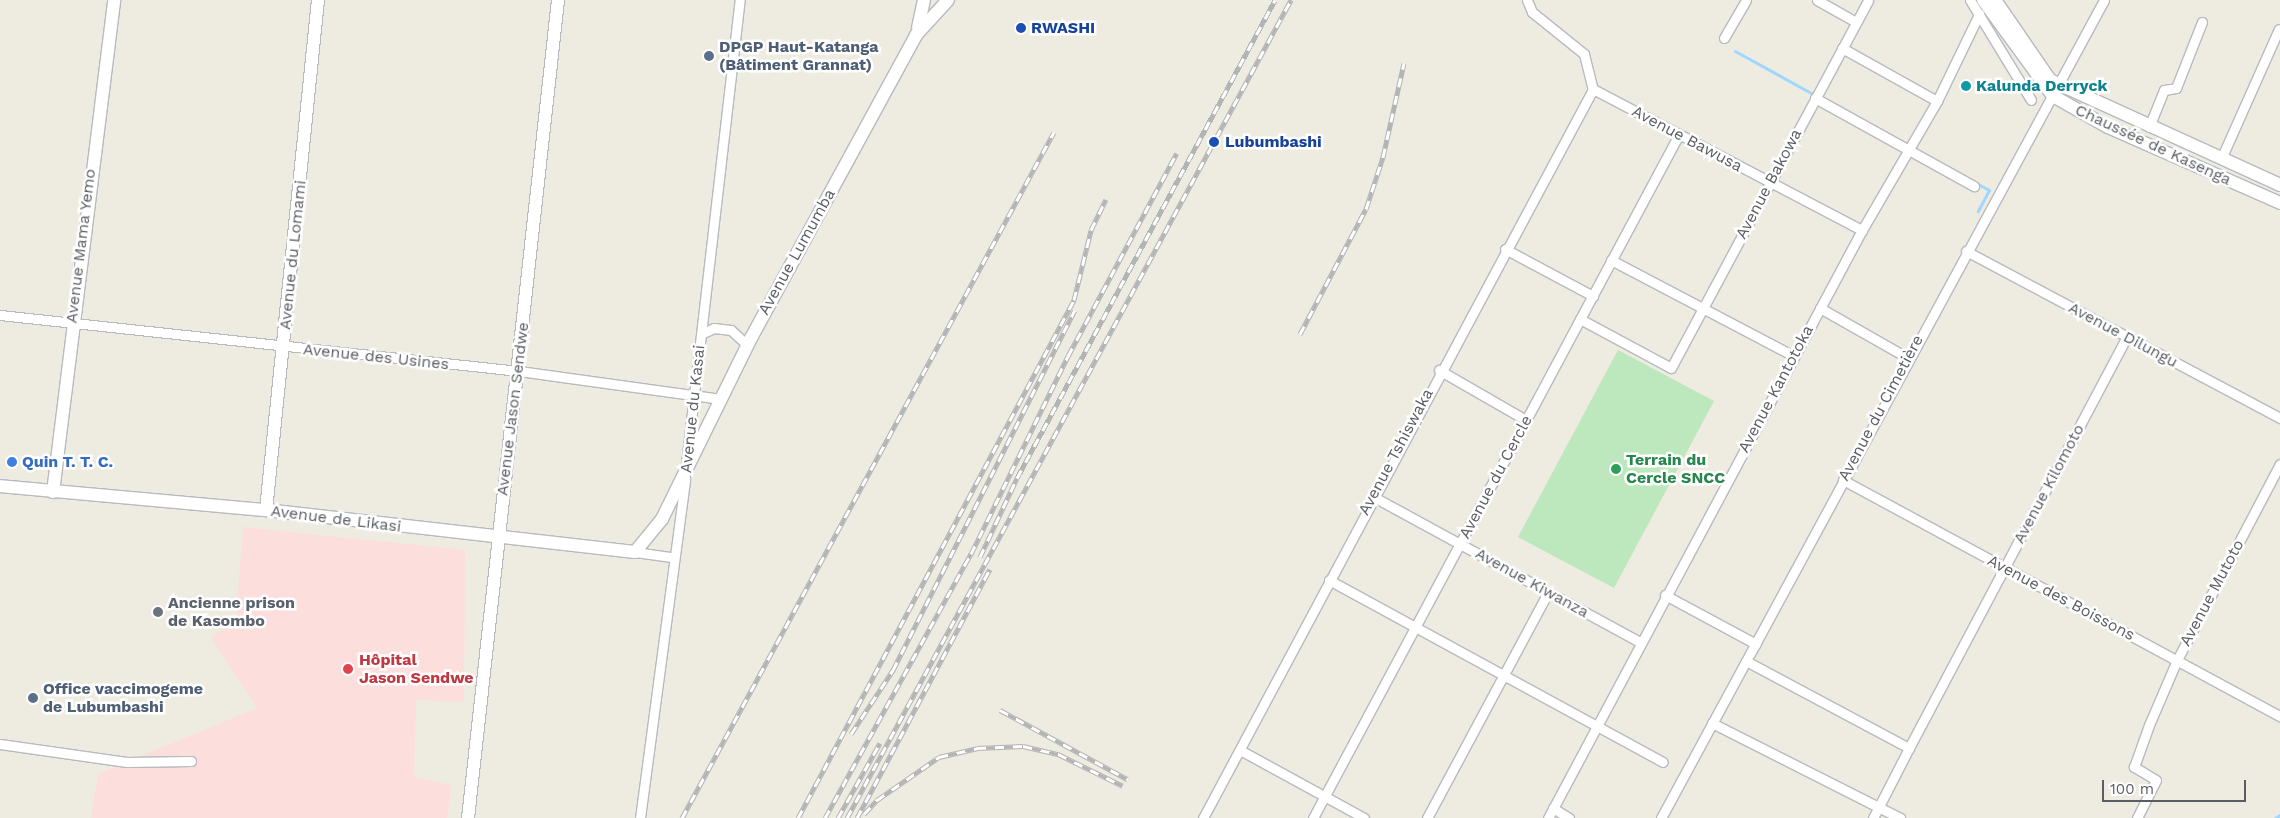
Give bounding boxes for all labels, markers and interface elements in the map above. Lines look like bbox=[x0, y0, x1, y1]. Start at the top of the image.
place label: RWASHI bbox=[1031, 18, 1095, 38]
marker: RWASHI bbox=[1015, 22, 1027, 34]
place label: DPGP Haut-Katanga (Bâtiment Grannat) bbox=[719, 37, 879, 75]
marker: DPGP Haut-Katanga (Bâtiment Grannat) bbox=[703, 50, 715, 62]
place label: Kalunda Derryck bbox=[1976, 76, 2108, 96]
marker: Kalunda Derryck bbox=[1960, 80, 1972, 92]
street label: Chaussée de Kasenga bbox=[2072, 100, 2234, 190]
street label: Avenue Bawusa bbox=[1629, 102, 1745, 176]
street label: Avenue Bakowa bbox=[1732, 126, 1806, 242]
place label: Lubumbashi bbox=[1225, 132, 1322, 152]
marker: Lubumbashi bbox=[1207, 135, 1221, 149]
street label: Avenue Mama Yemo bbox=[62, 167, 100, 325]
street label: Avenue du Lomami bbox=[276, 179, 310, 331]
street label: Avenue Lumumba bbox=[754, 186, 840, 318]
street label: Avenue Dilungu bbox=[2065, 298, 2181, 372]
street label: Avenue Jason Sendwe bbox=[493, 321, 533, 497]
street label: Avenue Kantotoka bbox=[1734, 322, 1818, 456]
street label: Avenue du Cimetière bbox=[1834, 332, 1928, 484]
street label: Avenue des Usines bbox=[302, 340, 450, 374]
street label: Avenue du Kasai bbox=[677, 344, 709, 474]
street label: Avenue Tshiswaka bbox=[1354, 385, 1438, 519]
street label: Avenue du Cercle bbox=[1455, 412, 1537, 542]
street label: Avenue Kilomoto bbox=[2009, 421, 2089, 547]
place label: Terrain du Cercle SNCC bbox=[1626, 450, 1725, 488]
place label: Quin T. T. C. bbox=[22, 452, 114, 472]
marker: Quin T. T. C. bbox=[6, 456, 18, 468]
marker: Terrain du Cercle SNCC bbox=[1610, 463, 1622, 475]
street label: Avenue de Likasi bbox=[270, 501, 402, 537]
street label: Avenue Mutoto bbox=[2176, 536, 2248, 650]
street label: Avenue Kiwanza bbox=[1472, 544, 1592, 622]
street label: Avenue des Boissons bbox=[1984, 551, 2138, 645]
place label: Ancienne prison de Kasombo bbox=[168, 593, 295, 631]
marker: Ancienne prison de Kasombo bbox=[152, 606, 164, 618]
place label: Hôpital Jason Sendwe bbox=[359, 650, 474, 688]
marker: Hôpital Jason Sendwe bbox=[341, 662, 355, 676]
place label: Office vaccimogeme de Lubumbashi bbox=[43, 679, 203, 717]
marker: Office vaccimogeme de Lubumbashi bbox=[27, 692, 39, 704]
scale bar bbox=[2105, 770, 2249, 802]
text: 100 m bbox=[2110, 780, 2154, 798]

